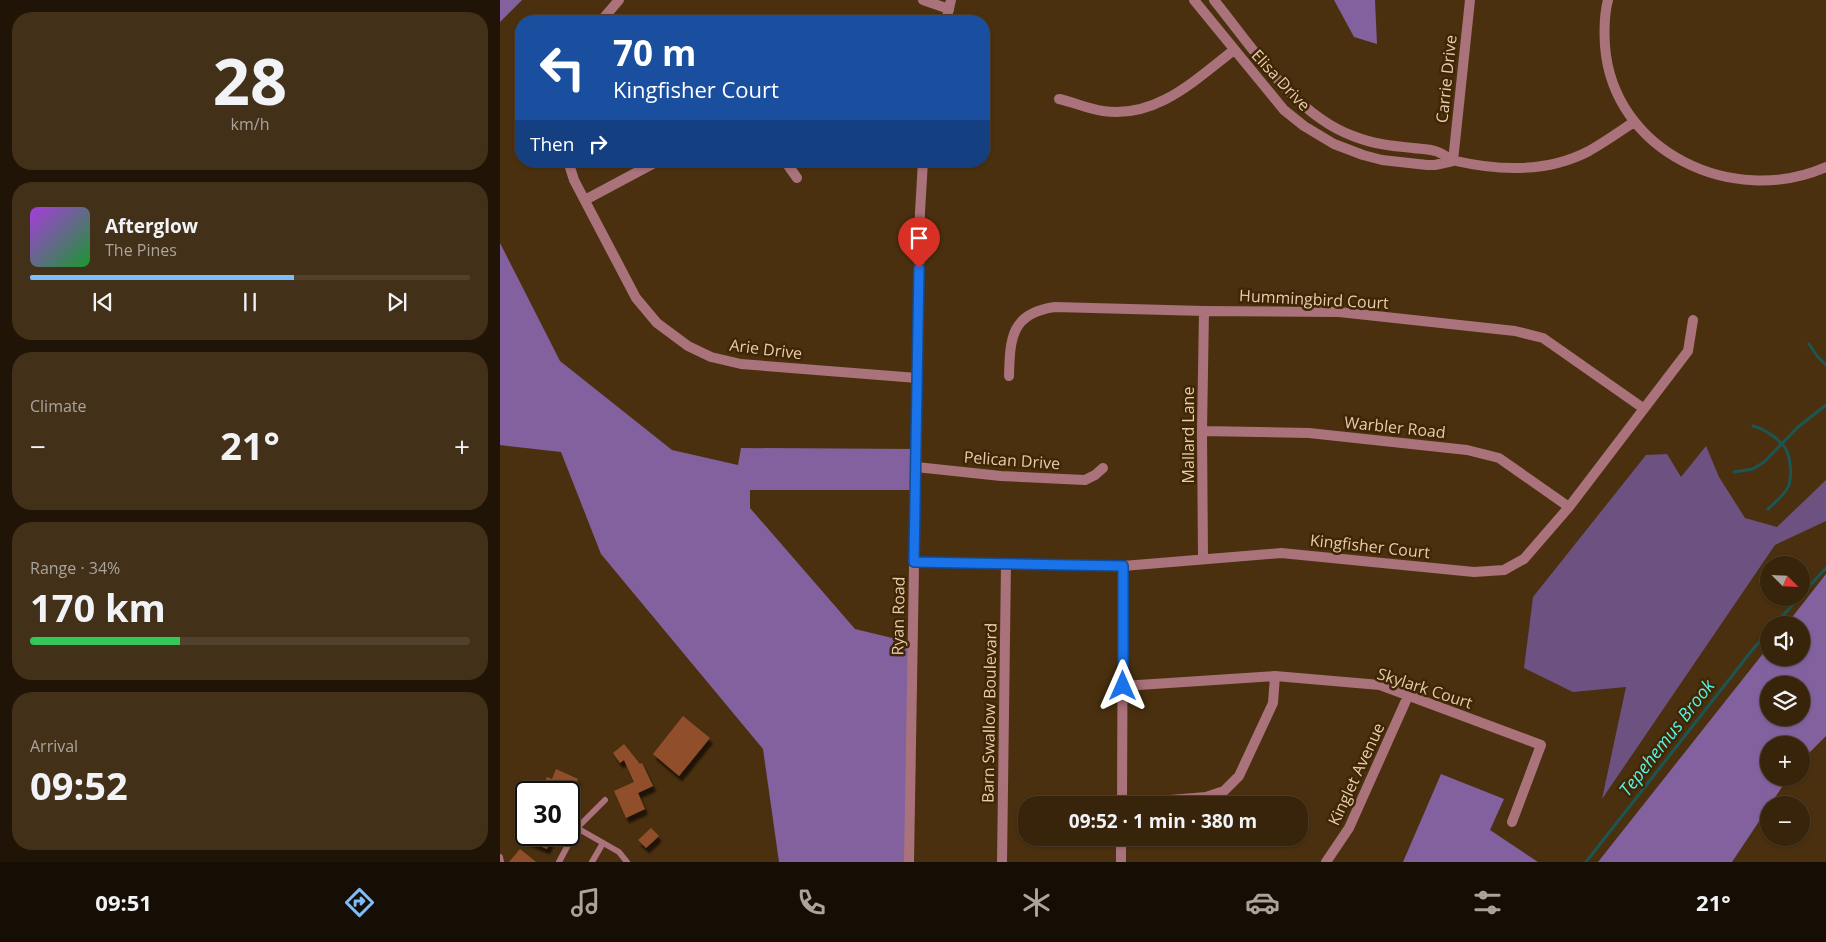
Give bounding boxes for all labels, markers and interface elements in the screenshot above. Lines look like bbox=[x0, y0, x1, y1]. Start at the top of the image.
text: 70 m bbox=[613, 29, 696, 76]
street label: Carrie Drive bbox=[1430, 34, 1462, 124]
icon: left bbox=[530, 35, 595, 100]
text: 28 bbox=[213, 36, 287, 124]
street label: Elisa Drive bbox=[1247, 44, 1315, 116]
text: Kingfisher Court bbox=[613, 74, 779, 104]
text: km/h bbox=[231, 113, 269, 135]
icon: right bbox=[584, 130, 612, 158]
text: Then bbox=[530, 131, 574, 157]
text: Afterglow bbox=[105, 213, 198, 239]
pin bbox=[898, 217, 940, 268]
icon: arrive bbox=[905, 224, 933, 252]
text: The Pines bbox=[105, 239, 177, 261]
street label: Hummingbird Court bbox=[1239, 284, 1390, 314]
icon: previous bbox=[89, 288, 117, 316]
icon: pause bbox=[236, 288, 264, 316]
icon: next bbox=[383, 288, 411, 316]
street label: Arie Drive bbox=[728, 334, 804, 364]
street label: Mallard Lane bbox=[1177, 387, 1199, 483]
text: Climate bbox=[30, 395, 87, 417]
street label: Warbler Road bbox=[1343, 411, 1447, 443]
text: 21° bbox=[220, 419, 280, 471]
text: − bbox=[30, 427, 46, 465]
text: + bbox=[454, 427, 470, 465]
street label: Pelican Drive bbox=[963, 446, 1061, 474]
street label: Kingfisher Court bbox=[1309, 529, 1431, 563]
north arrow bbox=[1760, 556, 1810, 606]
map controls bbox=[1760, 556, 1810, 846]
text: Range · 34% bbox=[30, 557, 120, 579]
street label: Ryan Road bbox=[886, 576, 910, 656]
text: 170 km bbox=[30, 581, 166, 633]
button: sound bbox=[1760, 616, 1810, 666]
street label: Barn Swallow Boulevard bbox=[976, 623, 1002, 803]
position arrow bbox=[1096, 659, 1148, 711]
street label: Skylark Court bbox=[1375, 662, 1476, 714]
water label: Tepehemus Brook bbox=[1613, 673, 1720, 801]
button: layers bbox=[1760, 676, 1810, 726]
street label: Kinglet Avenue bbox=[1323, 719, 1389, 829]
text: Arrival bbox=[30, 735, 78, 757]
button: + bbox=[1760, 736, 1810, 786]
text: 09:52 bbox=[30, 759, 128, 811]
speed limit sign: 30 bbox=[515, 781, 580, 846]
button: − bbox=[1760, 796, 1810, 846]
text: 09:52 · 1 min · 380 m bbox=[1069, 808, 1257, 834]
icon: directions bbox=[342, 885, 377, 920]
icon: music bbox=[568, 885, 603, 920]
icon: phone bbox=[794, 885, 829, 920]
icon: climate bbox=[1019, 885, 1054, 920]
icon: car bbox=[1245, 885, 1280, 920]
icon: filters bbox=[1470, 885, 1505, 920]
text: 09:51 bbox=[95, 887, 152, 917]
text: 21° bbox=[1696, 887, 1731, 917]

